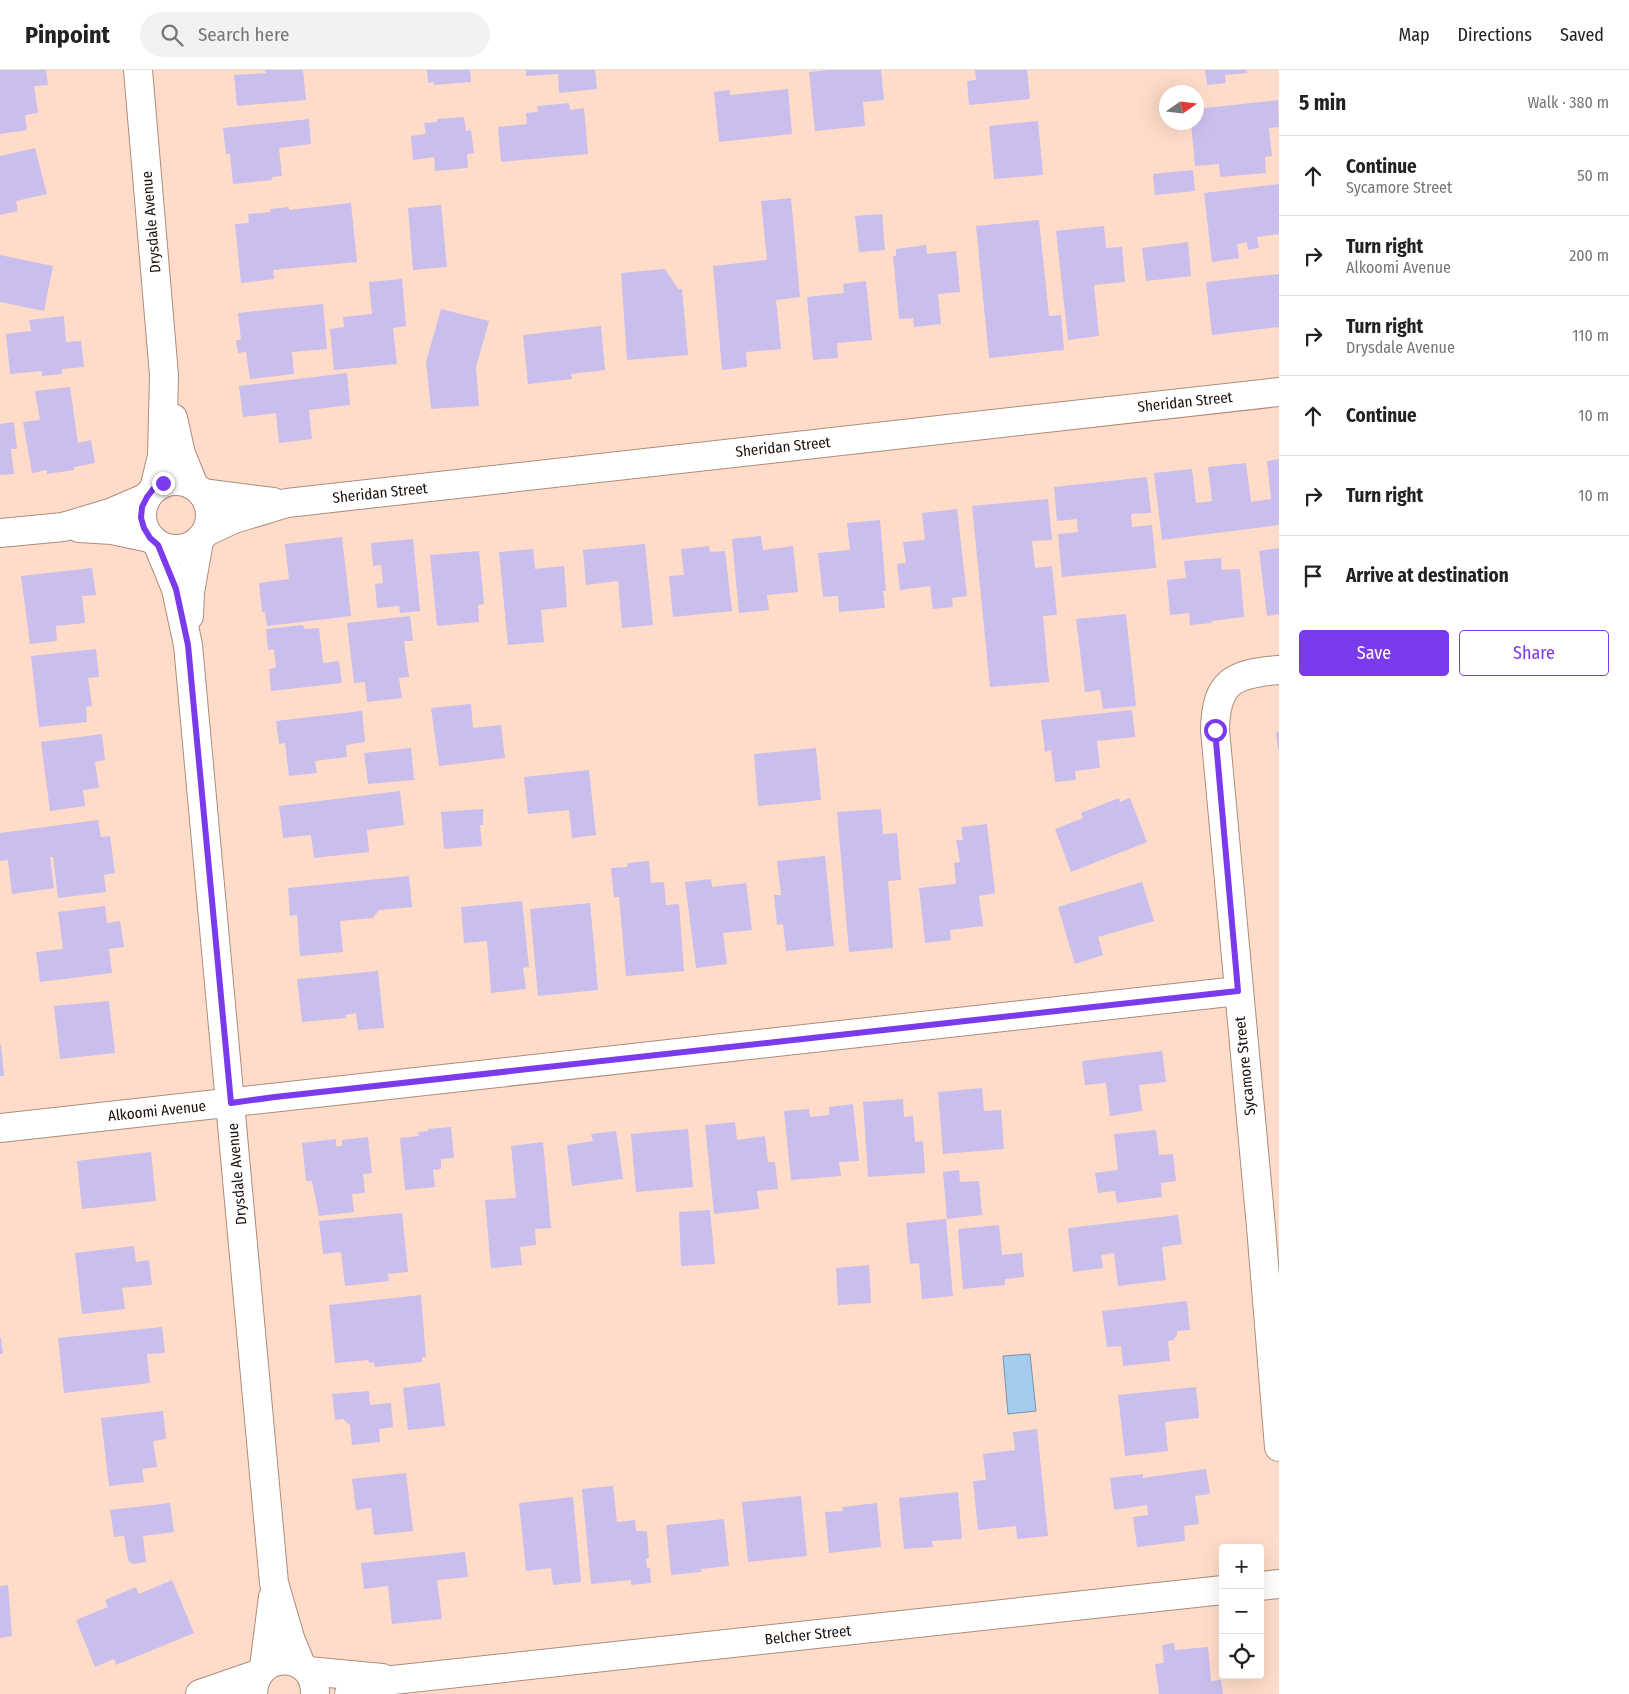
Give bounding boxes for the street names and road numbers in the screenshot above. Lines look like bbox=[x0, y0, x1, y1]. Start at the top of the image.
street label: Drysdale Avenue bbox=[138, 170, 164, 274]
street label: Sheridan Street bbox=[1137, 388, 1234, 416]
street label: Sheridan Street bbox=[735, 433, 832, 461]
street label: Sheridan Street bbox=[332, 479, 429, 507]
street label: Sycamore Street bbox=[1231, 1015, 1259, 1116]
street label: Alkoomi Avenue bbox=[107, 1097, 207, 1125]
street label: Drysdale Avenue bbox=[224, 1122, 250, 1226]
street label: Belcher Street bbox=[764, 1621, 852, 1648]

